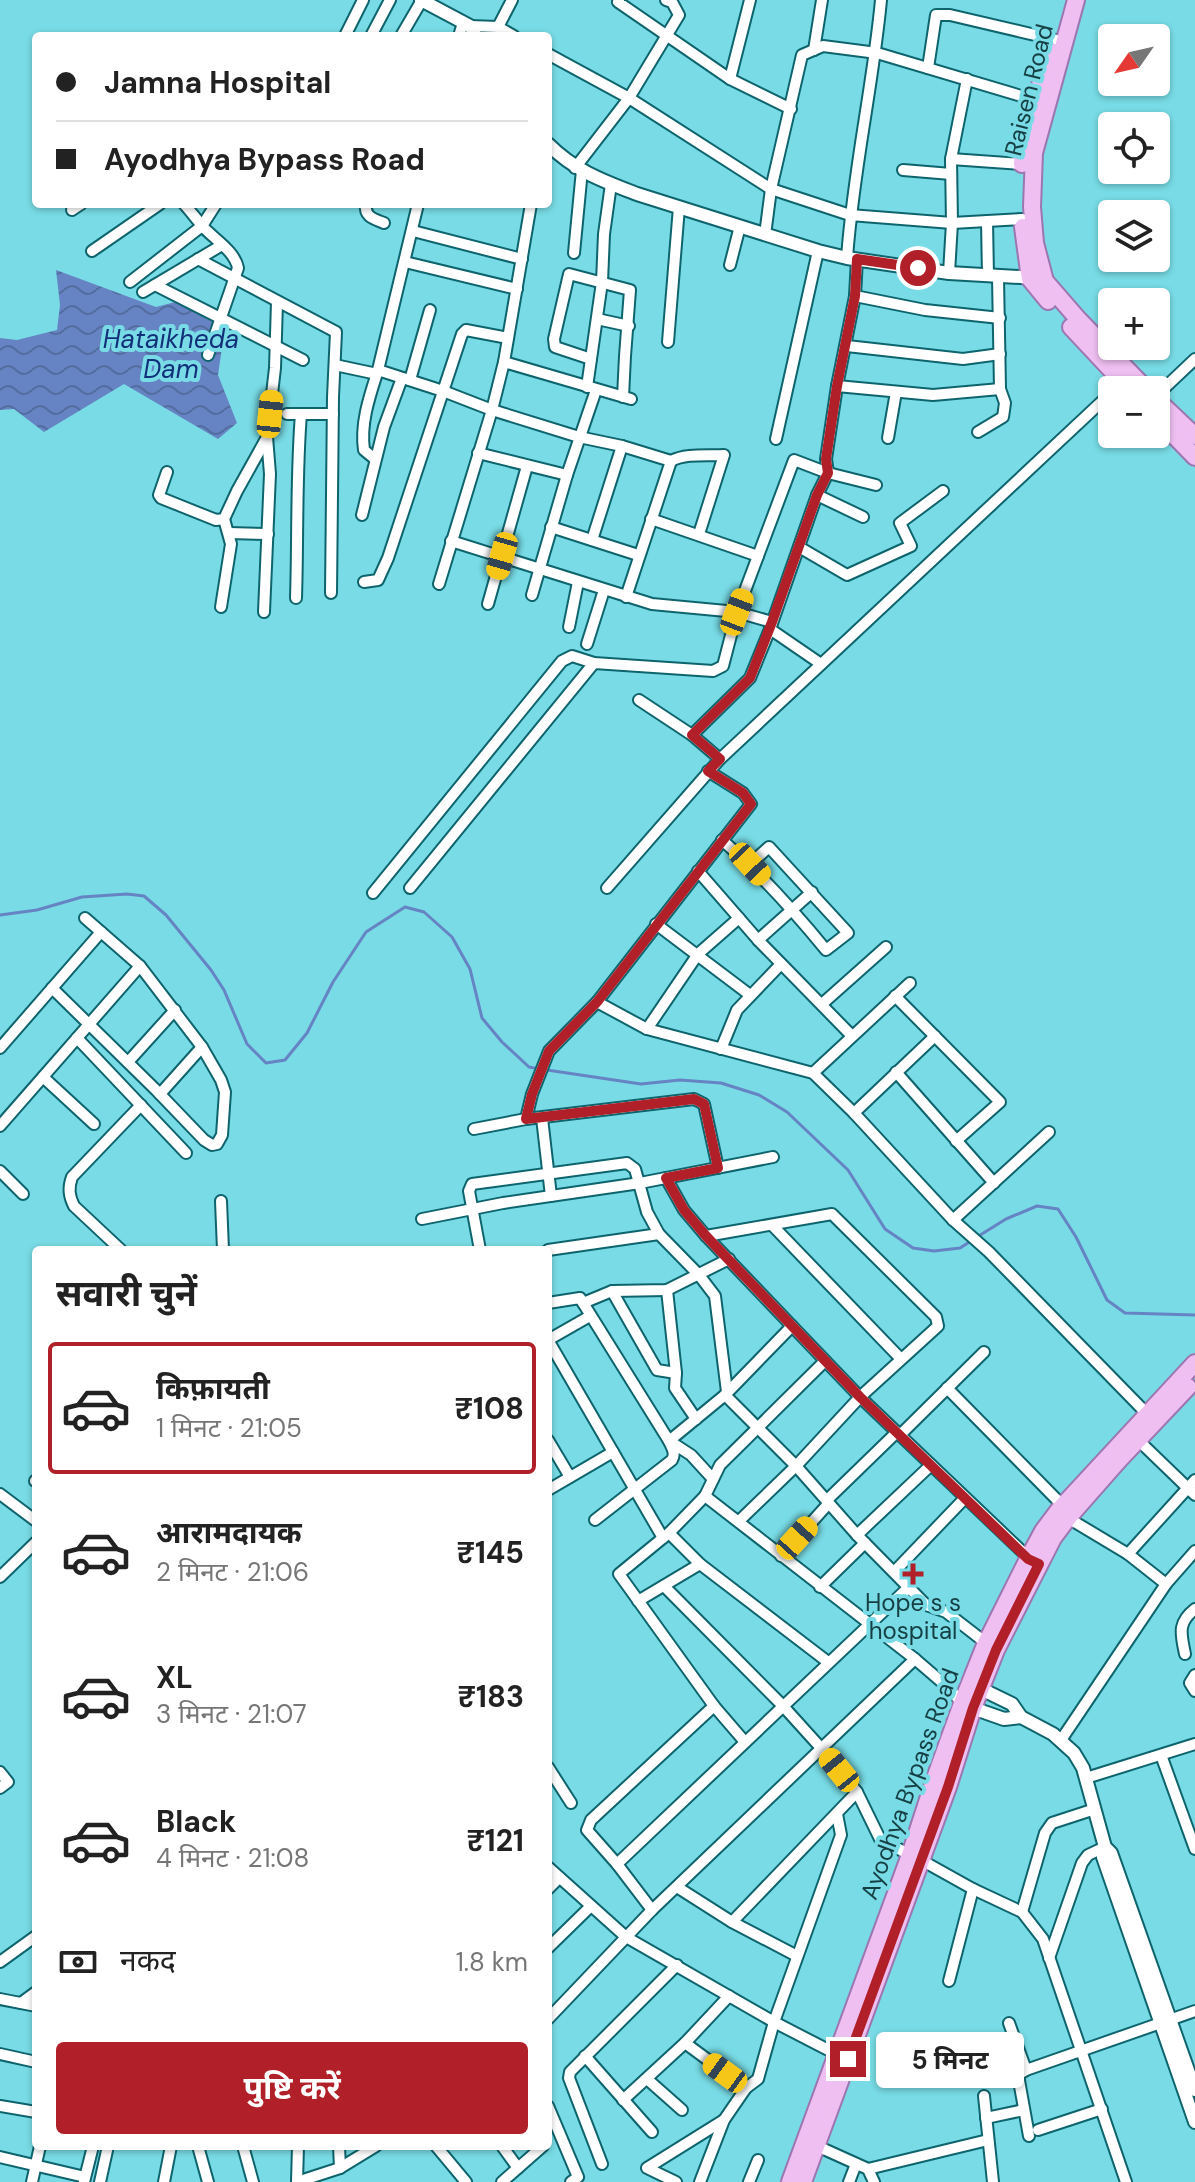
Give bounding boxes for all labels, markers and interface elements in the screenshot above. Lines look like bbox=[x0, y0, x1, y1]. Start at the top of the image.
street label: Raisen Road bbox=[997, 21, 1060, 159]
north arrow bbox=[1098, 24, 1170, 96]
map controls bbox=[1098, 24, 1170, 448]
text: Jamna Hospital bbox=[104, 63, 331, 102]
button: locate bbox=[1098, 112, 1170, 184]
text: Ayodhya Bypass Road bbox=[104, 140, 425, 179]
button: layers bbox=[1098, 200, 1170, 272]
route start bbox=[900, 250, 936, 286]
button: + bbox=[1098, 288, 1170, 360]
water label: Hataikheda Dam bbox=[103, 322, 239, 386]
button: − bbox=[1098, 376, 1170, 448]
car bbox=[256, 389, 284, 439]
car bbox=[484, 530, 520, 582]
car bbox=[717, 585, 757, 639]
car bbox=[725, 838, 775, 890]
text: सवारी चुनें bbox=[56, 1270, 197, 1317]
text: किफ़ायती bbox=[156, 1369, 270, 1408]
icon: car bbox=[60, 1372, 132, 1444]
text: ₹108 bbox=[455, 1389, 524, 1428]
text: 1 मिनट · 21:05 bbox=[156, 1411, 302, 1445]
car bbox=[772, 1512, 822, 1564]
text: आरामदायक bbox=[156, 1513, 302, 1552]
icon: car bbox=[60, 1516, 132, 1588]
text: ₹145 bbox=[456, 1533, 524, 1572]
text: 2 मिनट · 21:06 bbox=[156, 1555, 309, 1589]
marker: Hope s s hospital bbox=[902, 1563, 924, 1585]
place label: Hope s s hospital bbox=[865, 1587, 961, 1646]
text: XL bbox=[156, 1658, 193, 1697]
icon: car bbox=[60, 1660, 132, 1732]
street label: Ayodhya Bypass Road bbox=[853, 1664, 966, 1904]
text: ₹183 bbox=[458, 1677, 524, 1716]
text: 3 मिनट · 21:07 bbox=[156, 1697, 307, 1731]
car bbox=[815, 1744, 863, 1796]
text: Black bbox=[156, 1802, 236, 1841]
icon: car bbox=[60, 1804, 132, 1876]
text: ₹121 bbox=[466, 1821, 524, 1860]
text: 4 मिनट · 21:08 bbox=[156, 1841, 309, 1875]
icon: cash bbox=[56, 1940, 100, 1984]
text: नकद bbox=[120, 1941, 176, 1980]
text: 1.8 km bbox=[456, 1945, 528, 1979]
callout: 5 मिनट bbox=[876, 2031, 1024, 2087]
route end bbox=[830, 2041, 866, 2077]
button: पुष्टि करें bbox=[56, 2042, 528, 2134]
text: 5 मिनट bbox=[912, 2043, 988, 2077]
car bbox=[699, 2049, 751, 2097]

